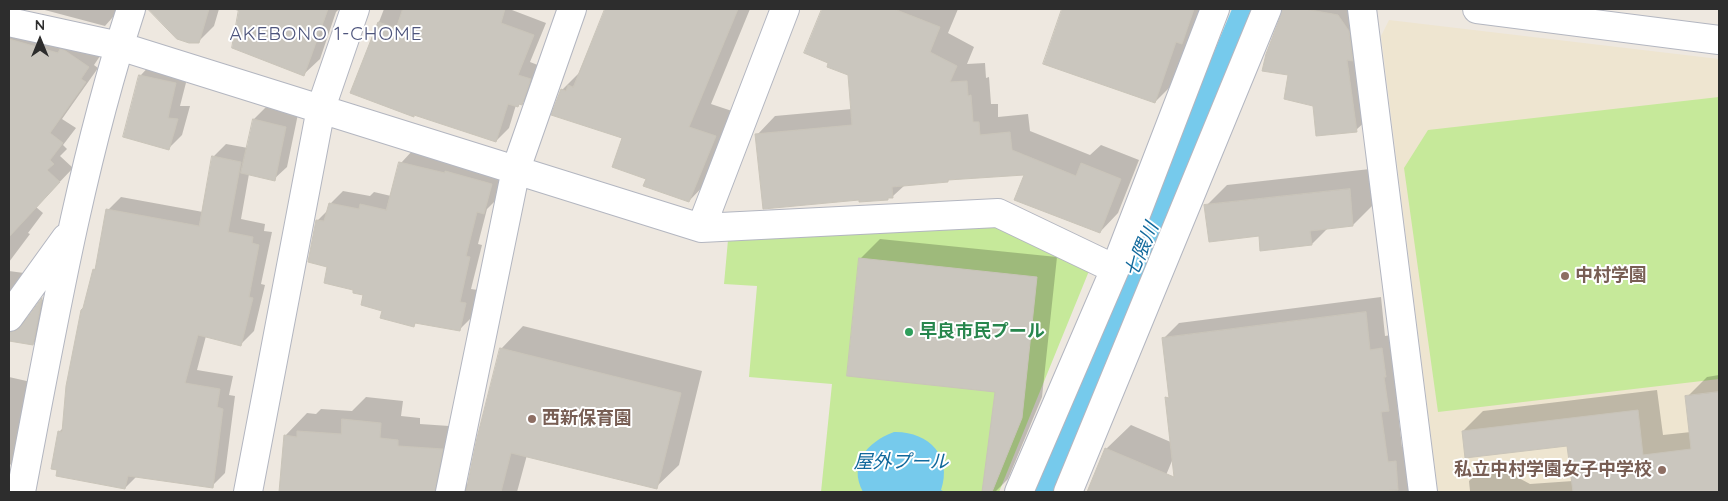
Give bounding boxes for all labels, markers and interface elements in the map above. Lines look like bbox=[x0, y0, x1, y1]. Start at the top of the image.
north arrow bbox=[15, 15, 65, 65]
text: N bbox=[35, 16, 45, 34]
district label: AKEBONO 1-CHOME bbox=[228, 23, 424, 45]
water label: 七隈川 bbox=[1120, 219, 1164, 281]
place label: 中村学園 bbox=[1575, 265, 1647, 287]
marker: 中村学園 bbox=[1559, 270, 1571, 282]
place label: 早良市民プール bbox=[919, 321, 1045, 343]
marker: 早良市民プール bbox=[903, 326, 915, 338]
place label: 西新保育園 bbox=[542, 408, 632, 430]
marker: 西新保育園 bbox=[526, 413, 538, 425]
water label: 屋外プール bbox=[854, 451, 948, 473]
place label: 私立中村学園女子中学校 bbox=[1454, 459, 1652, 481]
marker: 私立中村学園女子中学校 bbox=[1656, 464, 1668, 476]

